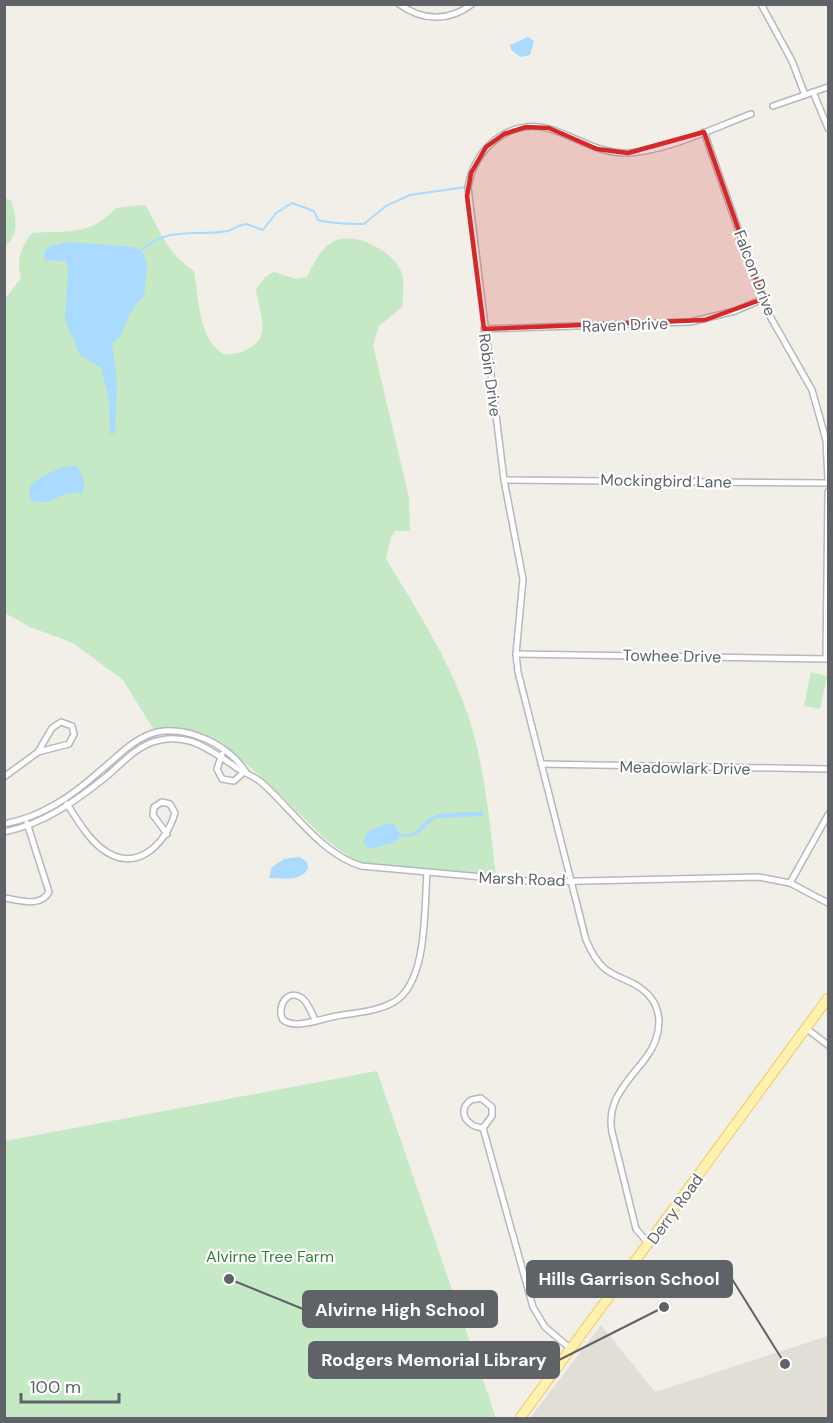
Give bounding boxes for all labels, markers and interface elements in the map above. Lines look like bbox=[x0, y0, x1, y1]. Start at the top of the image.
street label: Falcon Drive bbox=[729, 227, 781, 319]
street label: Raven Drive bbox=[582, 313, 668, 337]
street label: Robin Drive bbox=[474, 332, 506, 418]
street label: Mockingbird Lane bbox=[600, 469, 732, 493]
street label: Towhee Drive bbox=[623, 645, 721, 667]
street label: Meadowlark Drive bbox=[619, 756, 751, 780]
street label: Marsh Road bbox=[478, 867, 566, 891]
street label: Derry Road bbox=[642, 1170, 708, 1248]
park label: Alvirne Tree Farm bbox=[206, 1246, 334, 1267]
callout: Hills Garrison School bbox=[527, 1261, 732, 1297]
text: Hills Garrison School bbox=[539, 1267, 720, 1291]
callout: Alvirne High School bbox=[303, 1291, 497, 1327]
text: Alvirne High School bbox=[315, 1298, 485, 1322]
callout: Rodgers Memorial Library bbox=[309, 1342, 559, 1378]
text: Rodgers Memorial Library bbox=[321, 1348, 547, 1372]
scale bar bbox=[21, 1366, 118, 1404]
text: 100 m bbox=[30, 1375, 81, 1399]

